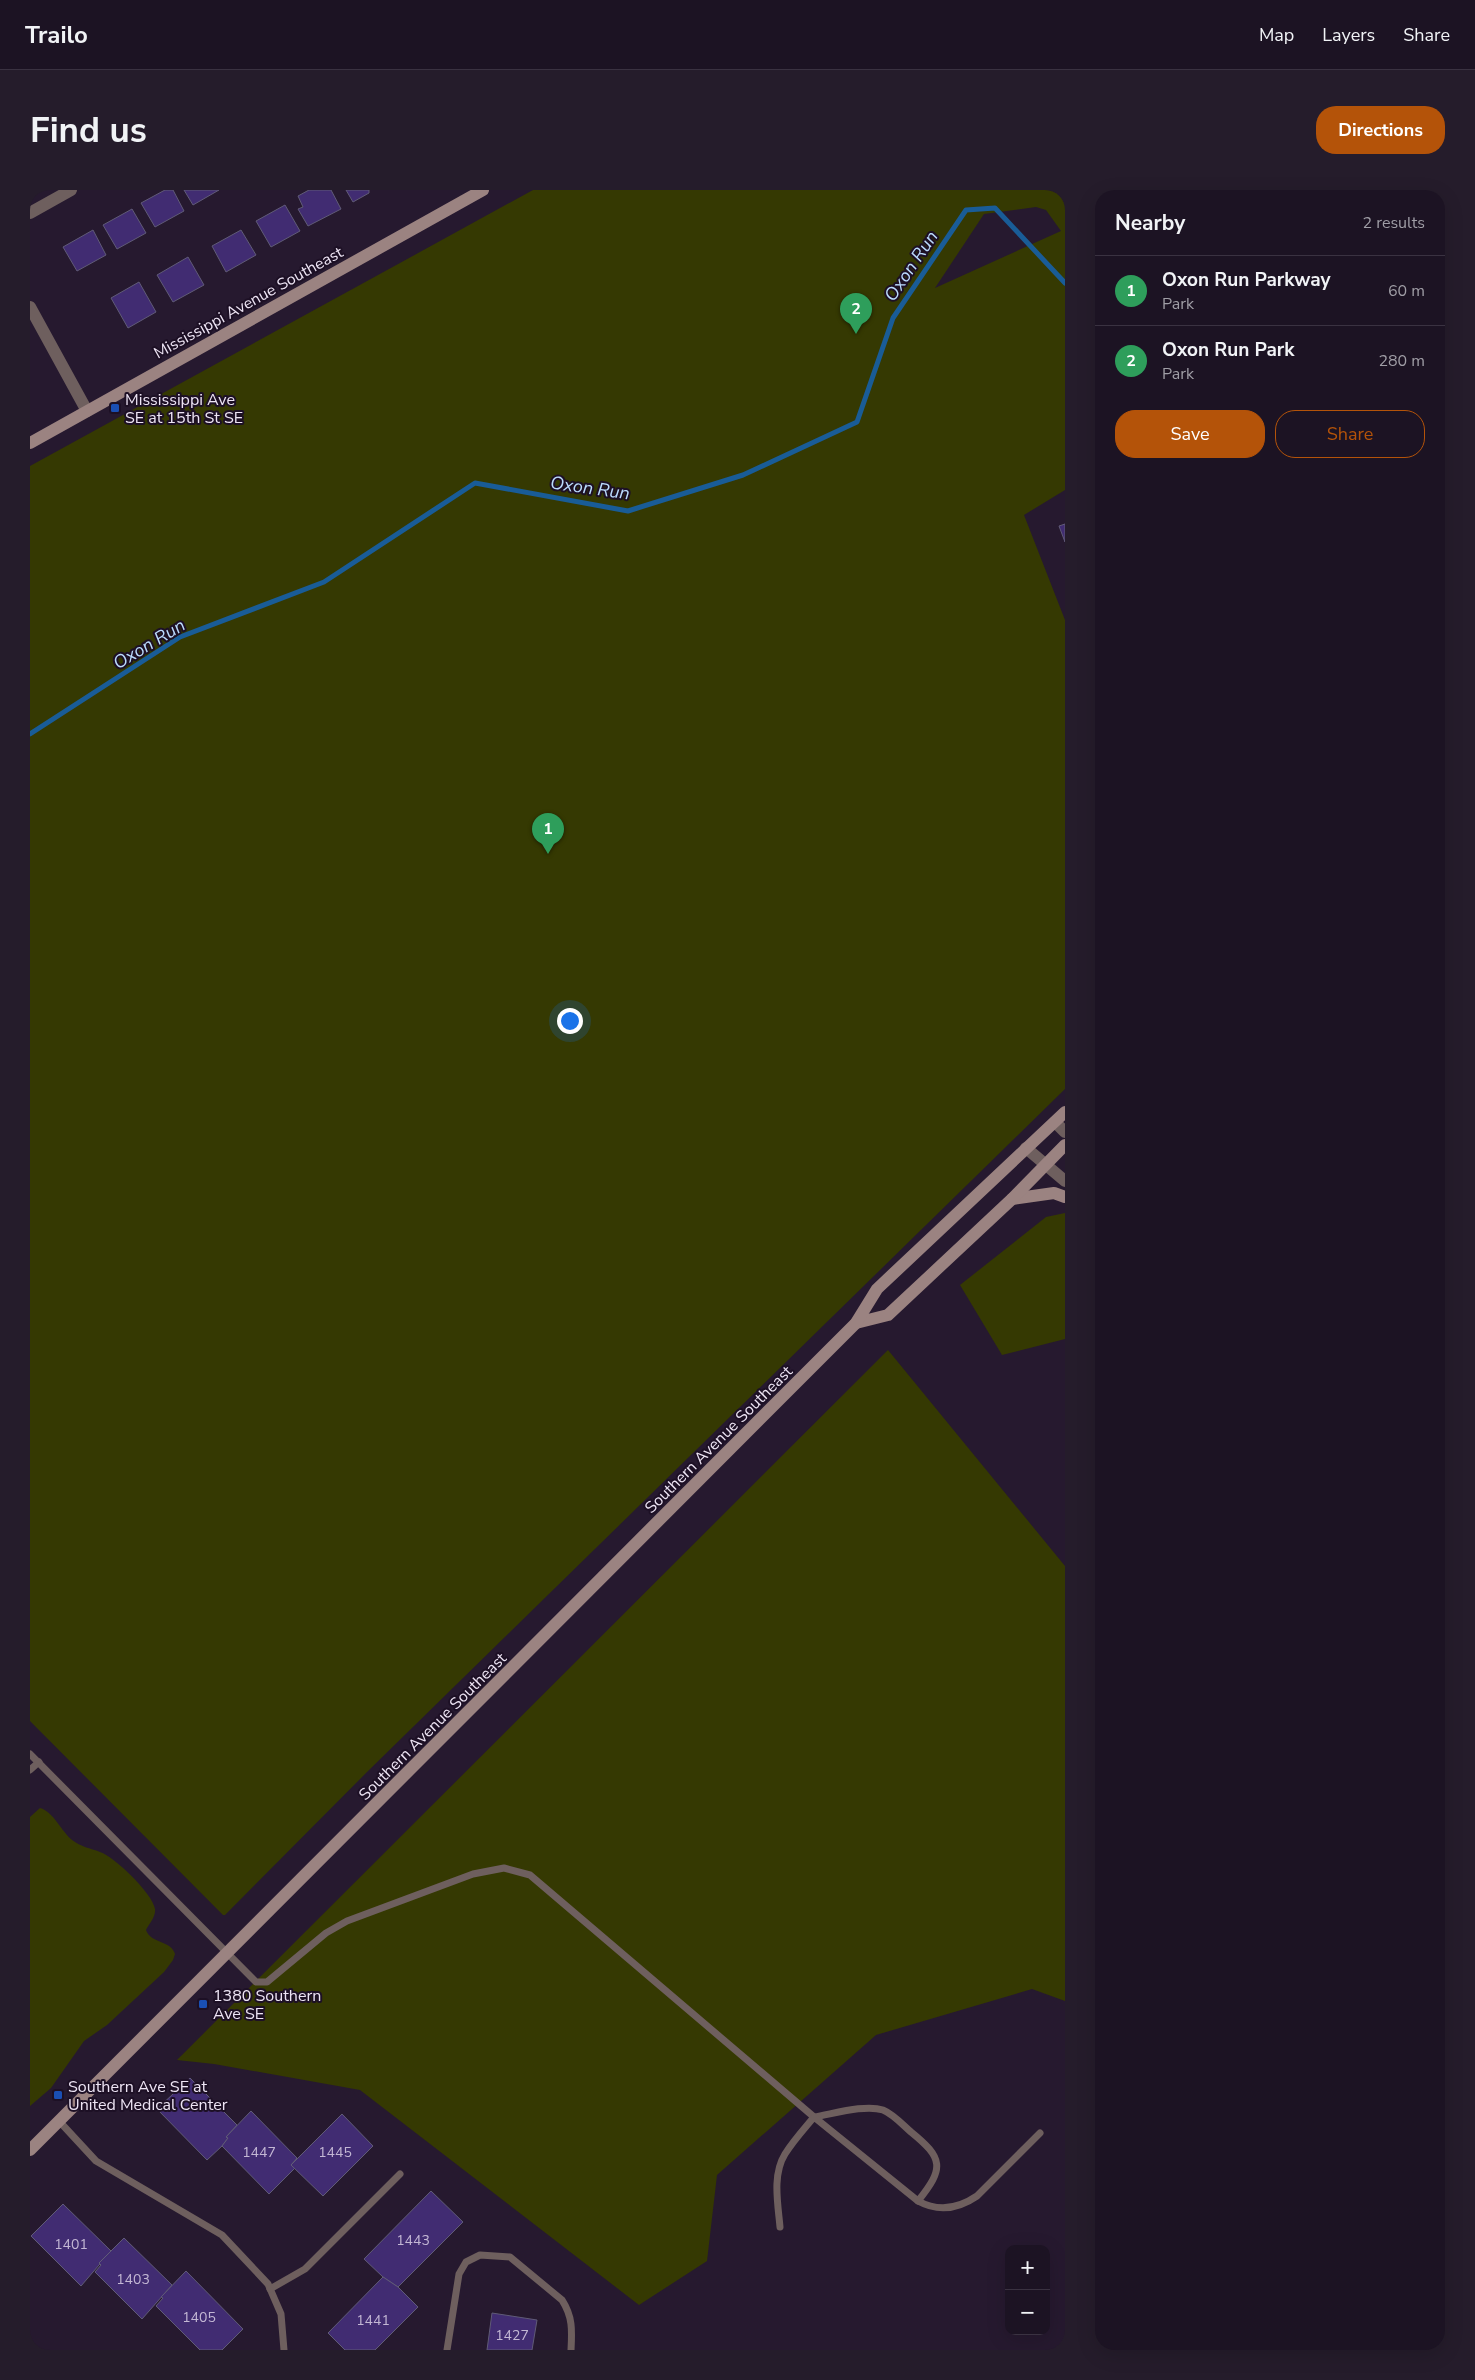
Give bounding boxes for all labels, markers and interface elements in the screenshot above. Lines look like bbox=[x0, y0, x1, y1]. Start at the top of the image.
text: Trailo bbox=[25, 19, 88, 51]
text: Map bbox=[1259, 23, 1294, 47]
text: Layers bbox=[1322, 23, 1375, 47]
text: Share bbox=[1403, 23, 1450, 47]
button: Directions bbox=[1316, 106, 1445, 154]
text: Find us bbox=[30, 107, 147, 154]
text: Nearby bbox=[1115, 209, 1185, 237]
text: 2 results bbox=[1363, 212, 1425, 234]
water label: Oxon Run bbox=[879, 226, 943, 306]
street label: Mississippi Avenue Southeast bbox=[150, 241, 347, 364]
text: Oxon Run Parkway bbox=[1162, 267, 1330, 293]
text: 1 bbox=[1126, 280, 1136, 302]
text: 60 m bbox=[1388, 280, 1425, 302]
pin: 2 bbox=[840, 293, 872, 334]
text: Park bbox=[1162, 293, 1194, 315]
text: Oxon Run Park bbox=[1162, 337, 1295, 363]
text: 2 bbox=[1126, 350, 1136, 372]
text: 280 m bbox=[1378, 350, 1425, 372]
text: Park bbox=[1162, 363, 1194, 385]
place label: Mississippi Ave SE at 15th St SE bbox=[125, 389, 243, 429]
marker: Mississippi Ave SE at 15th St SE bbox=[109, 402, 121, 414]
button: Save bbox=[1115, 410, 1265, 458]
button: Share bbox=[1275, 410, 1425, 458]
water label: Oxon Run bbox=[549, 471, 631, 505]
water label: Oxon Run bbox=[108, 613, 190, 675]
pin: 1 bbox=[532, 813, 564, 854]
your location bbox=[557, 1008, 583, 1034]
street label: Southern Avenue Southeast bbox=[640, 1361, 798, 1519]
street label: Southern Avenue Southeast bbox=[354, 1648, 512, 1806]
place label: 1380 Southern Ave SE bbox=[213, 1985, 321, 2025]
marker: 1380 Southern Ave SE bbox=[197, 1998, 209, 2010]
place label: Southern Ave SE at United Medical Center bbox=[68, 2076, 228, 2116]
marker: Southern Ave SE at United Medical Center bbox=[52, 2089, 64, 2101]
house number: 1447 bbox=[242, 2143, 276, 2162]
house number: 1445 bbox=[318, 2143, 352, 2162]
house number: 1443 bbox=[396, 2231, 430, 2250]
house number: 1401 bbox=[54, 2235, 88, 2254]
map controls bbox=[1005, 2245, 1050, 2335]
button: + bbox=[1005, 2245, 1050, 2290]
house number: 1403 bbox=[116, 2270, 150, 2289]
button: − bbox=[1005, 2290, 1050, 2335]
house number: 1405 bbox=[182, 2308, 216, 2327]
house number: 1441 bbox=[356, 2311, 390, 2330]
house number: 1427 bbox=[495, 2326, 529, 2345]

